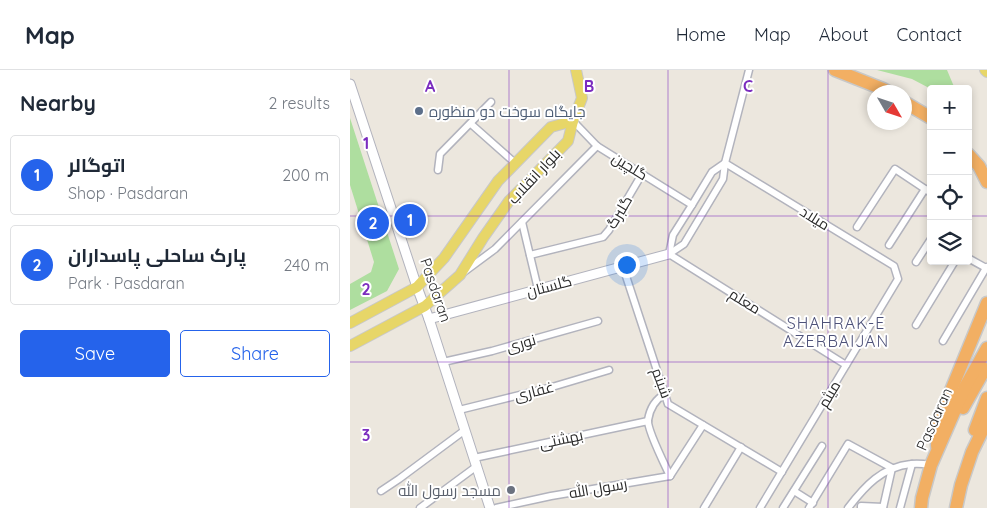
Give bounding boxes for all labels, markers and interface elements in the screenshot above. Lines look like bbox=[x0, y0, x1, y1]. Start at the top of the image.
text: Map bbox=[25, 20, 75, 50]
text: Home bbox=[676, 23, 726, 46]
text: Map bbox=[754, 23, 791, 46]
text: About bbox=[819, 23, 869, 46]
text: Contact bbox=[897, 23, 962, 46]
text: A bbox=[425, 76, 436, 96]
text: B bbox=[584, 76, 594, 96]
text: C bbox=[743, 76, 753, 96]
north arrow bbox=[867, 85, 912, 130]
map controls bbox=[927, 85, 972, 265]
button: + bbox=[927, 85, 972, 130]
text: Nearby bbox=[20, 90, 96, 116]
text: 2 results bbox=[268, 93, 330, 113]
place label: جایگاه سوخت دو منظوره bbox=[429, 102, 586, 121]
marker: جایگاه سوخت دو منظوره bbox=[413, 105, 425, 117]
button: − bbox=[927, 130, 972, 175]
text: 1 bbox=[363, 133, 369, 153]
street label: بلوار انقلاب bbox=[504, 144, 564, 208]
street label: گلچین bbox=[608, 148, 651, 185]
text: اتوگالر bbox=[68, 153, 126, 177]
text: 1 bbox=[34, 165, 40, 185]
text: 200 m bbox=[282, 165, 329, 185]
button: locate bbox=[927, 175, 972, 220]
text: Shop · Pasdaran bbox=[68, 183, 188, 203]
street label: گلبرگ bbox=[602, 192, 636, 232]
pin: 1 bbox=[394, 201, 426, 239]
street label: میلاد bbox=[797, 202, 833, 234]
pin: 2 bbox=[357, 204, 389, 242]
button: layers bbox=[927, 220, 972, 265]
text: پارک ساحلی پاسداران bbox=[68, 243, 246, 267]
your location bbox=[614, 252, 640, 278]
text: 2 bbox=[32, 255, 42, 275]
text: 240 m bbox=[283, 255, 329, 275]
street label: Pasdaran bbox=[416, 255, 456, 325]
street label: گلستان bbox=[524, 271, 574, 302]
text: Park · Pasdaran bbox=[68, 273, 185, 293]
text: 2 bbox=[361, 279, 371, 299]
street label: معلم bbox=[725, 284, 764, 319]
district label: SHAHRAK-E AZERBAIJAN bbox=[783, 313, 889, 351]
button: Save bbox=[20, 330, 170, 377]
button: Share bbox=[180, 330, 330, 377]
street label: نوری bbox=[504, 330, 538, 357]
street label: شبنم bbox=[647, 365, 676, 401]
street label: غفاری bbox=[512, 377, 556, 406]
street label: میثم bbox=[814, 377, 845, 412]
street label: Pasdaran bbox=[912, 385, 956, 453]
text: 3 bbox=[362, 425, 370, 445]
street label: بهشتی bbox=[537, 425, 585, 454]
street label: رسول الله bbox=[567, 474, 629, 502]
place label: مسجد رسول الله bbox=[398, 481, 501, 500]
marker: مسجد رسول الله bbox=[505, 484, 517, 496]

